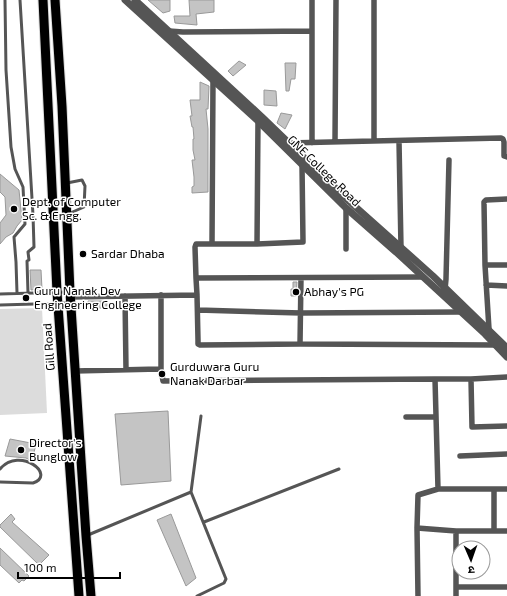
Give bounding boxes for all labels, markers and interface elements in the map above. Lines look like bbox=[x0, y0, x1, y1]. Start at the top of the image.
street label: GNE College Road bbox=[285, 132, 364, 209]
place label: Dept. of Computer Sc. & Engg. bbox=[22, 194, 121, 222]
marker: Dept. of Computer Sc. & Engg. bbox=[9, 204, 19, 214]
place label: Sardar Dhaba bbox=[91, 246, 165, 260]
marker: Sardar Dhaba bbox=[78, 249, 88, 259]
place label: Guru Nanak Dev Engineering College bbox=[34, 283, 142, 311]
place label: Abhay's PG bbox=[304, 284, 364, 298]
marker: Abhay's PG bbox=[291, 287, 301, 297]
marker: Guru Nanak Dev Engineering College bbox=[21, 293, 31, 303]
street label: Gill Road bbox=[39, 323, 57, 371]
place label: Gurduwara Guru Nanak Darbar bbox=[170, 359, 259, 387]
marker: Gurduwara Guru Nanak Darbar bbox=[157, 369, 167, 379]
place label: Director's Bunglow bbox=[29, 435, 82, 463]
marker: Director's Bunglow bbox=[16, 445, 26, 455]
north arrow bbox=[451, 540, 491, 580]
scale bar bbox=[18, 554, 120, 580]
text: 100 m bbox=[24, 560, 56, 574]
text: उ bbox=[467, 564, 475, 577]

